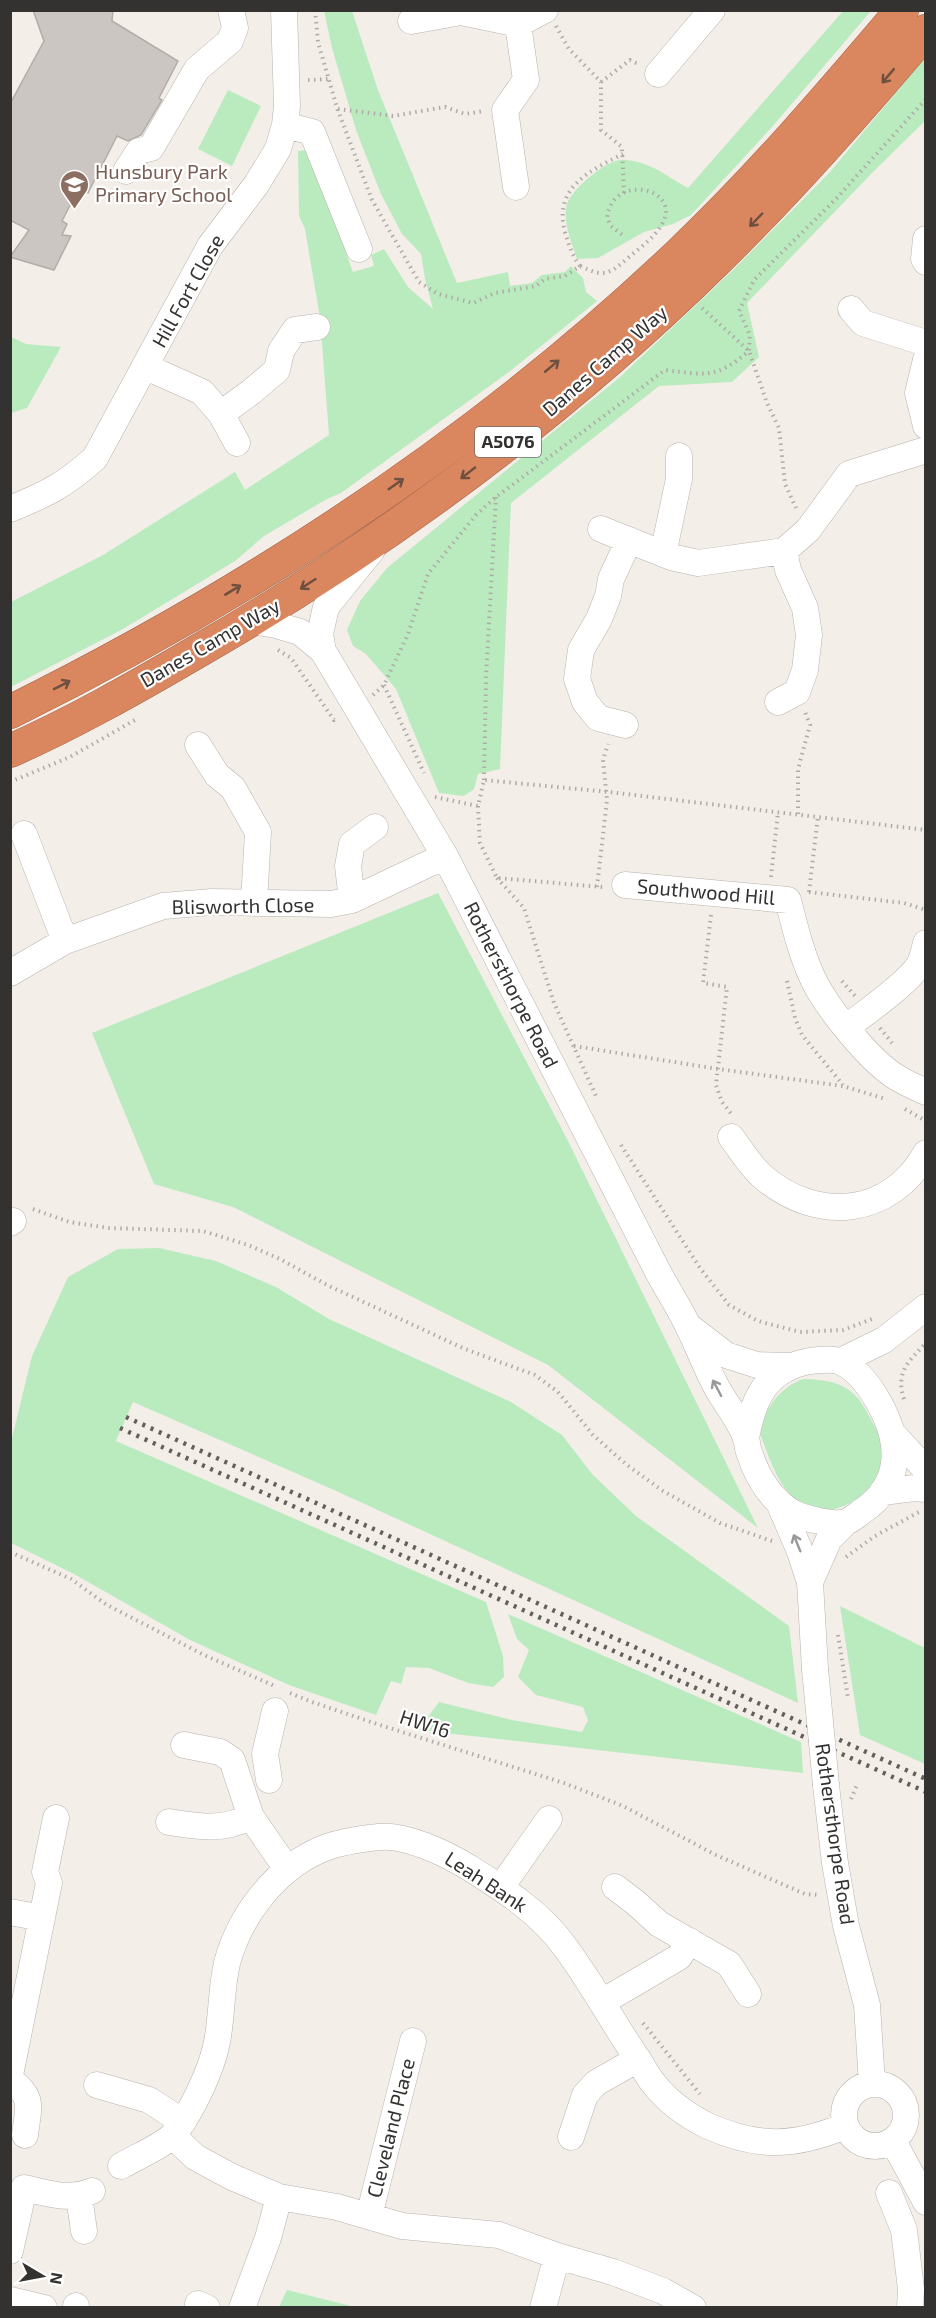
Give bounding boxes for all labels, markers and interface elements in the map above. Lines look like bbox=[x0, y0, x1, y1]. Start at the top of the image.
one-way arrow bbox=[881, 68, 894, 84]
place label: Hunsbury Park Primary School bbox=[95, 159, 232, 206]
school or university icon: Hunsbury Park Primary School bbox=[58, 168, 90, 210]
one-way arrow bbox=[749, 212, 763, 227]
street label: Hill Fort Close bbox=[146, 230, 228, 351]
street label: Danes Camp Way bbox=[537, 299, 672, 421]
one-way arrow bbox=[544, 359, 559, 373]
road number: A5076 bbox=[475, 427, 541, 457]
one-way arrow bbox=[461, 467, 477, 480]
one-way arrow bbox=[388, 478, 404, 490]
one-way arrow bbox=[300, 579, 317, 591]
one-way arrow bbox=[224, 583, 241, 595]
street label: Danes Camp Way bbox=[135, 592, 284, 692]
one-way arrow bbox=[53, 678, 71, 690]
street label: Southwood Hill bbox=[636, 873, 776, 909]
street label: Blisworth Close bbox=[172, 892, 314, 918]
street label: Rothersthorpe Road bbox=[460, 897, 564, 1072]
one-way arrow bbox=[711, 1380, 723, 1397]
one-way arrow bbox=[791, 1534, 802, 1552]
street label: HW16 bbox=[397, 1704, 454, 1742]
street label: Rothersthorpe Road bbox=[811, 1741, 861, 1926]
street label: Leah Bank bbox=[441, 1846, 532, 1917]
street label: Cleveland Place bbox=[361, 2056, 419, 2200]
north arrow bbox=[12, 2246, 72, 2306]
text: N bbox=[47, 2271, 68, 2286]

